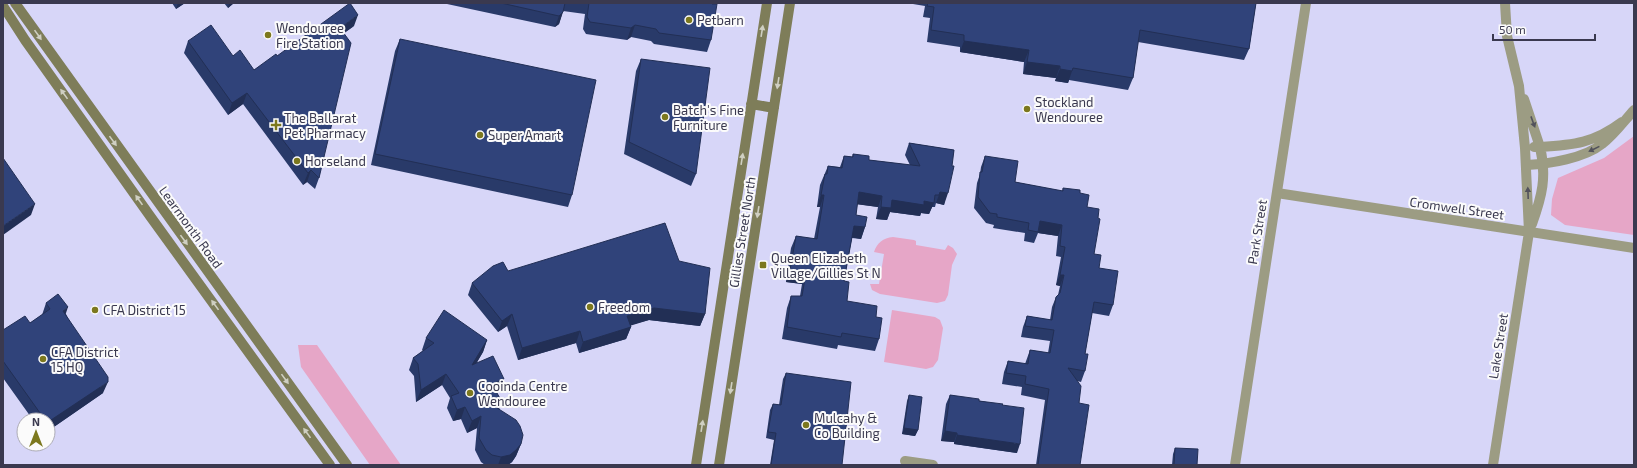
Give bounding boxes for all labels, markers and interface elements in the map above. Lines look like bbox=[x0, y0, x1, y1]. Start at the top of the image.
place label: Petbarn bbox=[697, 12, 744, 28]
marker: Petbarn bbox=[684, 15, 694, 25]
scale bar bbox=[1493, 16, 1595, 42]
place label: Wendouree Fire Station bbox=[276, 20, 344, 51]
text: 50 m bbox=[1499, 22, 1526, 36]
one-way arrow bbox=[759, 25, 765, 37]
one-way arrow bbox=[34, 30, 42, 40]
marker: Wendouree Fire Station bbox=[263, 30, 273, 40]
one-way arrow bbox=[775, 77, 781, 89]
one-way arrow bbox=[60, 89, 68, 99]
place label: Stockland Wendouree bbox=[1035, 94, 1103, 125]
place label: Batch's Fine Furniture bbox=[673, 102, 744, 133]
marker: Stockland Wendouree bbox=[1022, 104, 1032, 114]
place label: The Ballarat Pet Pharmacy bbox=[284, 110, 366, 141]
marker: Batch's Fine Furniture bbox=[660, 112, 670, 122]
one-way arrow bbox=[1530, 117, 1536, 129]
marker: The Ballarat Pet Pharmacy bbox=[271, 120, 281, 130]
place label: Super Amart bbox=[488, 127, 562, 143]
marker: Super Amart bbox=[475, 130, 485, 140]
one-way arrow bbox=[109, 135, 117, 146]
one-way arrow bbox=[1588, 146, 1600, 152]
place label: Horseland bbox=[305, 153, 366, 169]
one-way arrow bbox=[739, 153, 745, 166]
marker: Horseland bbox=[292, 156, 302, 166]
street label: Gillies Street North bbox=[725, 175, 759, 289]
street label: Learmonth Road bbox=[156, 183, 226, 271]
one-way arrow bbox=[1525, 187, 1532, 199]
street label: Cromwell Street bbox=[1409, 193, 1505, 223]
one-way arrow bbox=[135, 195, 143, 205]
street label: Park Street bbox=[1244, 198, 1270, 266]
one-way arrow bbox=[755, 205, 761, 218]
one-way arrow bbox=[180, 235, 188, 245]
place label: Queen Elizabeth Village/Gillies St N bbox=[771, 250, 881, 281]
marker: Queen Elizabeth Village/Gillies St N bbox=[758, 260, 768, 270]
place label: Freedom bbox=[598, 299, 650, 315]
one-way arrow bbox=[211, 300, 219, 311]
place label: CFA District 15 bbox=[103, 302, 186, 318]
marker: Freedom bbox=[585, 302, 595, 312]
marker: CFA District 15 bbox=[90, 305, 100, 315]
street label: Lake Street bbox=[1485, 312, 1511, 380]
place label: CFA District 15 HQ bbox=[51, 344, 119, 375]
marker: CFA District 15 HQ bbox=[38, 354, 48, 364]
one-way arrow bbox=[281, 374, 289, 385]
place label: Cooinda Centre Wendouree bbox=[478, 378, 567, 409]
one-way arrow bbox=[728, 382, 734, 394]
marker: Cooinda Centre Wendouree bbox=[465, 388, 475, 398]
place label: Mulcahy & Co Building bbox=[814, 410, 880, 441]
north arrow bbox=[16, 412, 56, 452]
text: N bbox=[32, 415, 40, 428]
one-way arrow bbox=[699, 420, 705, 433]
marker: Mulcahy & Co Building bbox=[801, 420, 811, 430]
one-way arrow bbox=[303, 428, 312, 439]

